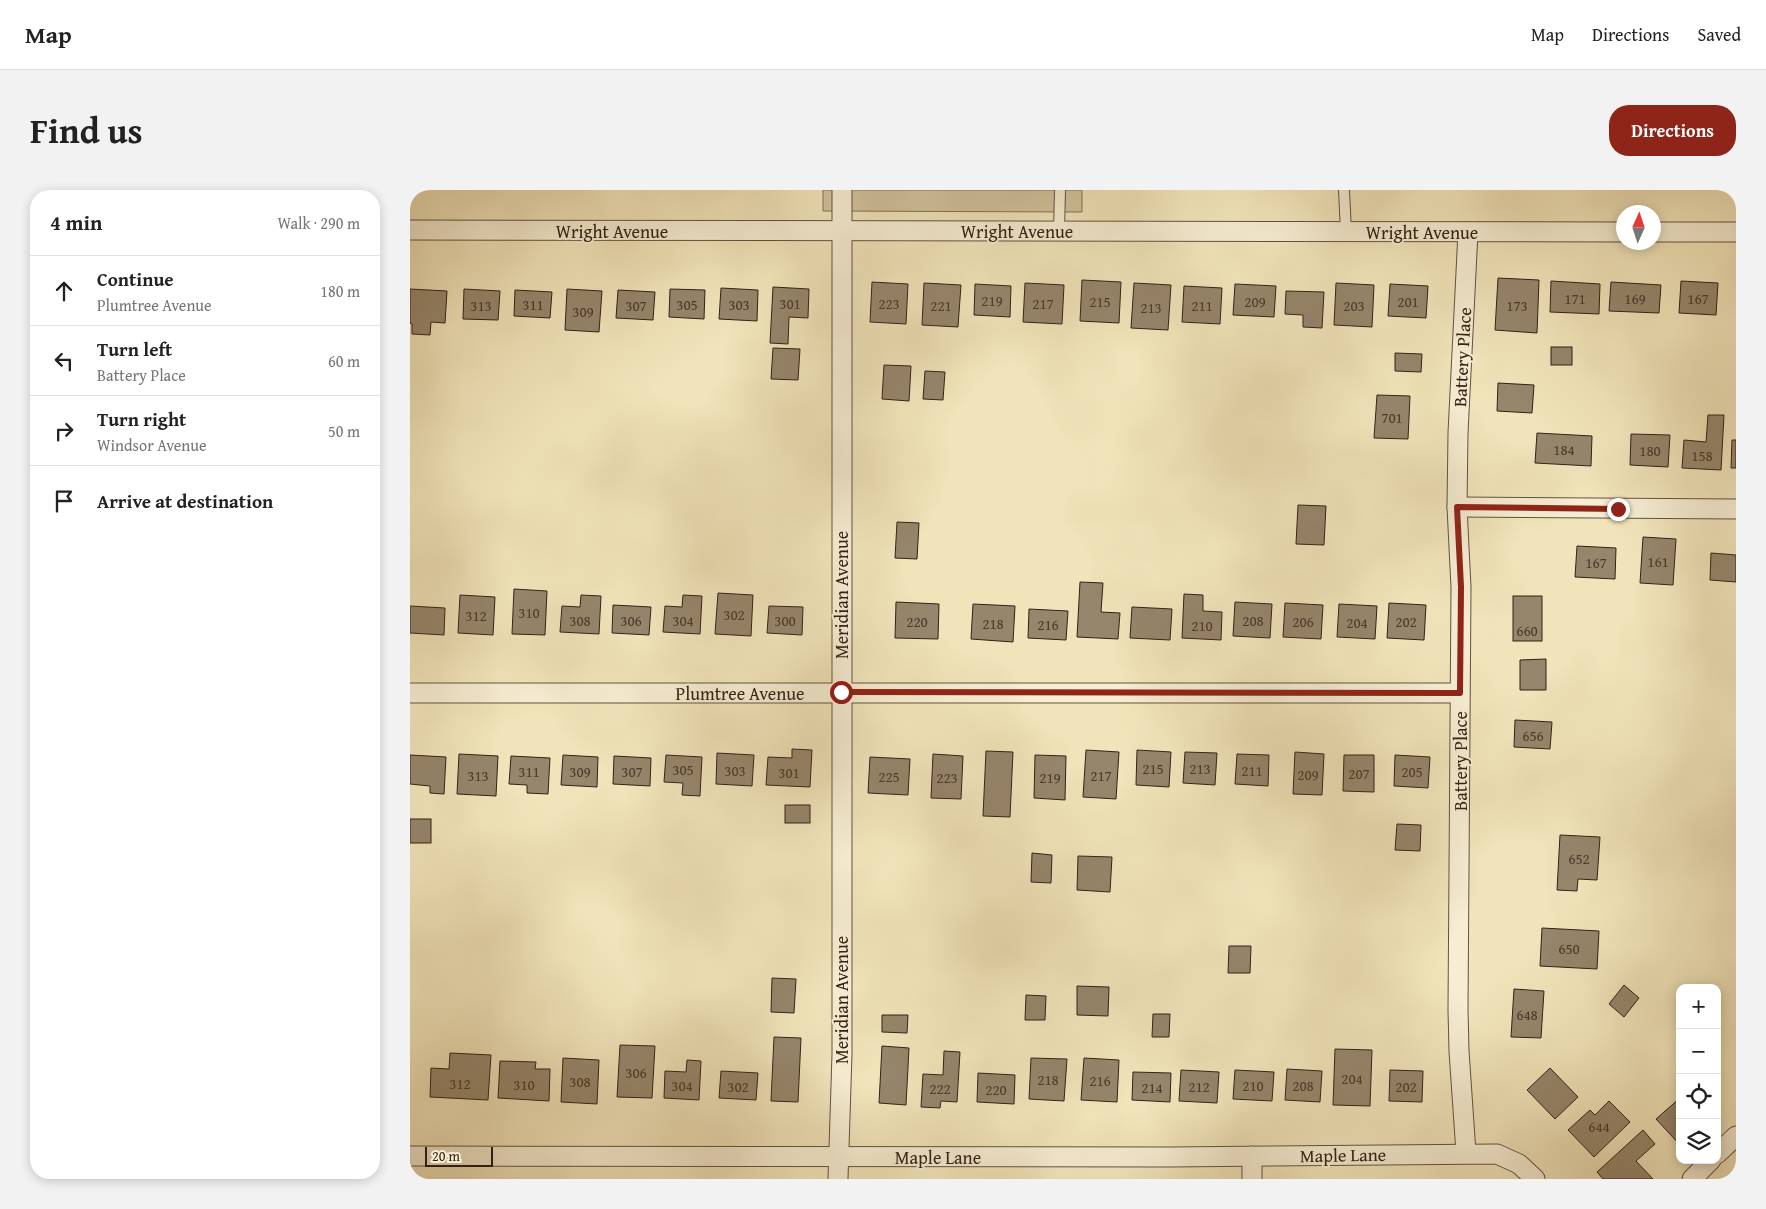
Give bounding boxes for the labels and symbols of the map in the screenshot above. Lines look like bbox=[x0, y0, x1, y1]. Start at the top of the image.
north arrow bbox=[1616, 205, 1661, 250]
street label: Wright Avenue bbox=[556, 218, 668, 245]
street label: Wright Avenue bbox=[961, 218, 1073, 245]
street label: Wright Avenue bbox=[1366, 219, 1478, 246]
house number: 171 bbox=[1564, 288, 1586, 309]
house number: 169 bbox=[1624, 288, 1646, 309]
house number: 167 bbox=[1687, 288, 1709, 309]
house number: 219 bbox=[981, 290, 1003, 311]
house number: 215 bbox=[1089, 291, 1111, 312]
house number: 209 bbox=[1244, 291, 1266, 312]
house number: 201 bbox=[1397, 291, 1419, 312]
house number: 301 bbox=[779, 293, 801, 314]
house number: 223 bbox=[878, 293, 900, 314]
house number: 217 bbox=[1032, 293, 1054, 314]
house number: 311 bbox=[522, 294, 544, 315]
house number: 305 bbox=[676, 294, 698, 315]
house number: 303 bbox=[728, 294, 750, 315]
house number: 313 bbox=[470, 295, 492, 316]
house number: 307 bbox=[625, 295, 647, 316]
house number: 221 bbox=[930, 295, 952, 316]
house number: 211 bbox=[1191, 295, 1213, 316]
house number: 203 bbox=[1343, 295, 1365, 316]
house number: 173 bbox=[1506, 295, 1528, 316]
house number: 213 bbox=[1140, 297, 1162, 318]
house number: 309 bbox=[572, 301, 594, 322]
street label: Battery Place bbox=[1446, 306, 1478, 408]
house number: 701 bbox=[1381, 407, 1403, 428]
house number: 184 bbox=[1553, 439, 1575, 460]
house number: 180 bbox=[1639, 440, 1661, 461]
house number: 158 bbox=[1691, 445, 1713, 466]
route end bbox=[1607, 498, 1630, 521]
street label: Meridian Avenue bbox=[828, 531, 855, 659]
house number: 161 bbox=[1647, 551, 1669, 572]
house number: 167 bbox=[1585, 552, 1607, 573]
house number: 310 bbox=[518, 602, 540, 623]
house number: 302 bbox=[723, 604, 745, 625]
house number: 312 bbox=[465, 605, 487, 626]
house number: 308 bbox=[569, 610, 591, 631]
house number: 306 bbox=[620, 610, 642, 631]
house number: 304 bbox=[672, 610, 694, 631]
house number: 300 bbox=[774, 610, 796, 631]
house number: 208 bbox=[1242, 610, 1264, 631]
house number: 220 bbox=[906, 611, 928, 632]
house number: 206 bbox=[1292, 611, 1314, 632]
house number: 202 bbox=[1395, 611, 1417, 632]
house number: 204 bbox=[1346, 612, 1368, 633]
house number: 218 bbox=[982, 613, 1004, 634]
house number: 216 bbox=[1037, 614, 1059, 635]
house number: 210 bbox=[1191, 615, 1213, 636]
house number: 660 bbox=[1516, 620, 1538, 641]
street label: Plumtree Avenue bbox=[676, 680, 804, 707]
route start bbox=[830, 681, 853, 704]
street label: Battery Place bbox=[1447, 711, 1474, 811]
house number: 656 bbox=[1522, 725, 1544, 746]
house number: 215 bbox=[1142, 758, 1164, 779]
house number: 213 bbox=[1189, 758, 1211, 779]
house number: 305 bbox=[672, 759, 694, 780]
house number: 303 bbox=[724, 760, 746, 781]
house number: 211 bbox=[1241, 760, 1263, 781]
house number: 311 bbox=[518, 761, 540, 782]
house number: 309 bbox=[569, 761, 591, 782]
house number: 307 bbox=[621, 761, 643, 782]
house number: 205 bbox=[1401, 761, 1423, 782]
house number: 301 bbox=[778, 762, 800, 783]
house number: 207 bbox=[1348, 763, 1370, 784]
house number: 209 bbox=[1297, 764, 1319, 785]
house number: 313 bbox=[467, 765, 489, 786]
house number: 217 bbox=[1090, 765, 1112, 786]
house number: 225 bbox=[878, 766, 900, 787]
house number: 223 bbox=[936, 767, 958, 788]
house number: 219 bbox=[1039, 767, 1061, 788]
house number: 652 bbox=[1568, 848, 1590, 869]
street label: Meridian Avenue bbox=[828, 936, 855, 1064]
house number: 650 bbox=[1558, 938, 1580, 959]
house number: 648 bbox=[1516, 1004, 1538, 1025]
house number: 306 bbox=[625, 1062, 647, 1083]
house number: 204 bbox=[1341, 1068, 1363, 1089]
house number: 218 bbox=[1037, 1069, 1059, 1090]
house number: 216 bbox=[1089, 1070, 1111, 1091]
house number: 308 bbox=[569, 1071, 591, 1092]
house number: 312 bbox=[449, 1073, 471, 1094]
house number: 310 bbox=[513, 1074, 535, 1095]
house number: 304 bbox=[671, 1075, 693, 1096]
house number: 210 bbox=[1242, 1075, 1264, 1096]
house number: 208 bbox=[1292, 1075, 1314, 1096]
house number: 302 bbox=[727, 1076, 749, 1097]
house number: 212 bbox=[1188, 1076, 1210, 1097]
house number: 202 bbox=[1395, 1076, 1417, 1097]
house number: 214 bbox=[1141, 1077, 1163, 1098]
house number: 222 bbox=[929, 1078, 951, 1099]
house number: 220 bbox=[985, 1079, 1007, 1100]
house number: 644 bbox=[1588, 1116, 1610, 1137]
street label: Maple Lane bbox=[1300, 1141, 1386, 1169]
scale bar bbox=[425, 1144, 492, 1167]
street label: Maple Lane bbox=[895, 1144, 981, 1171]

